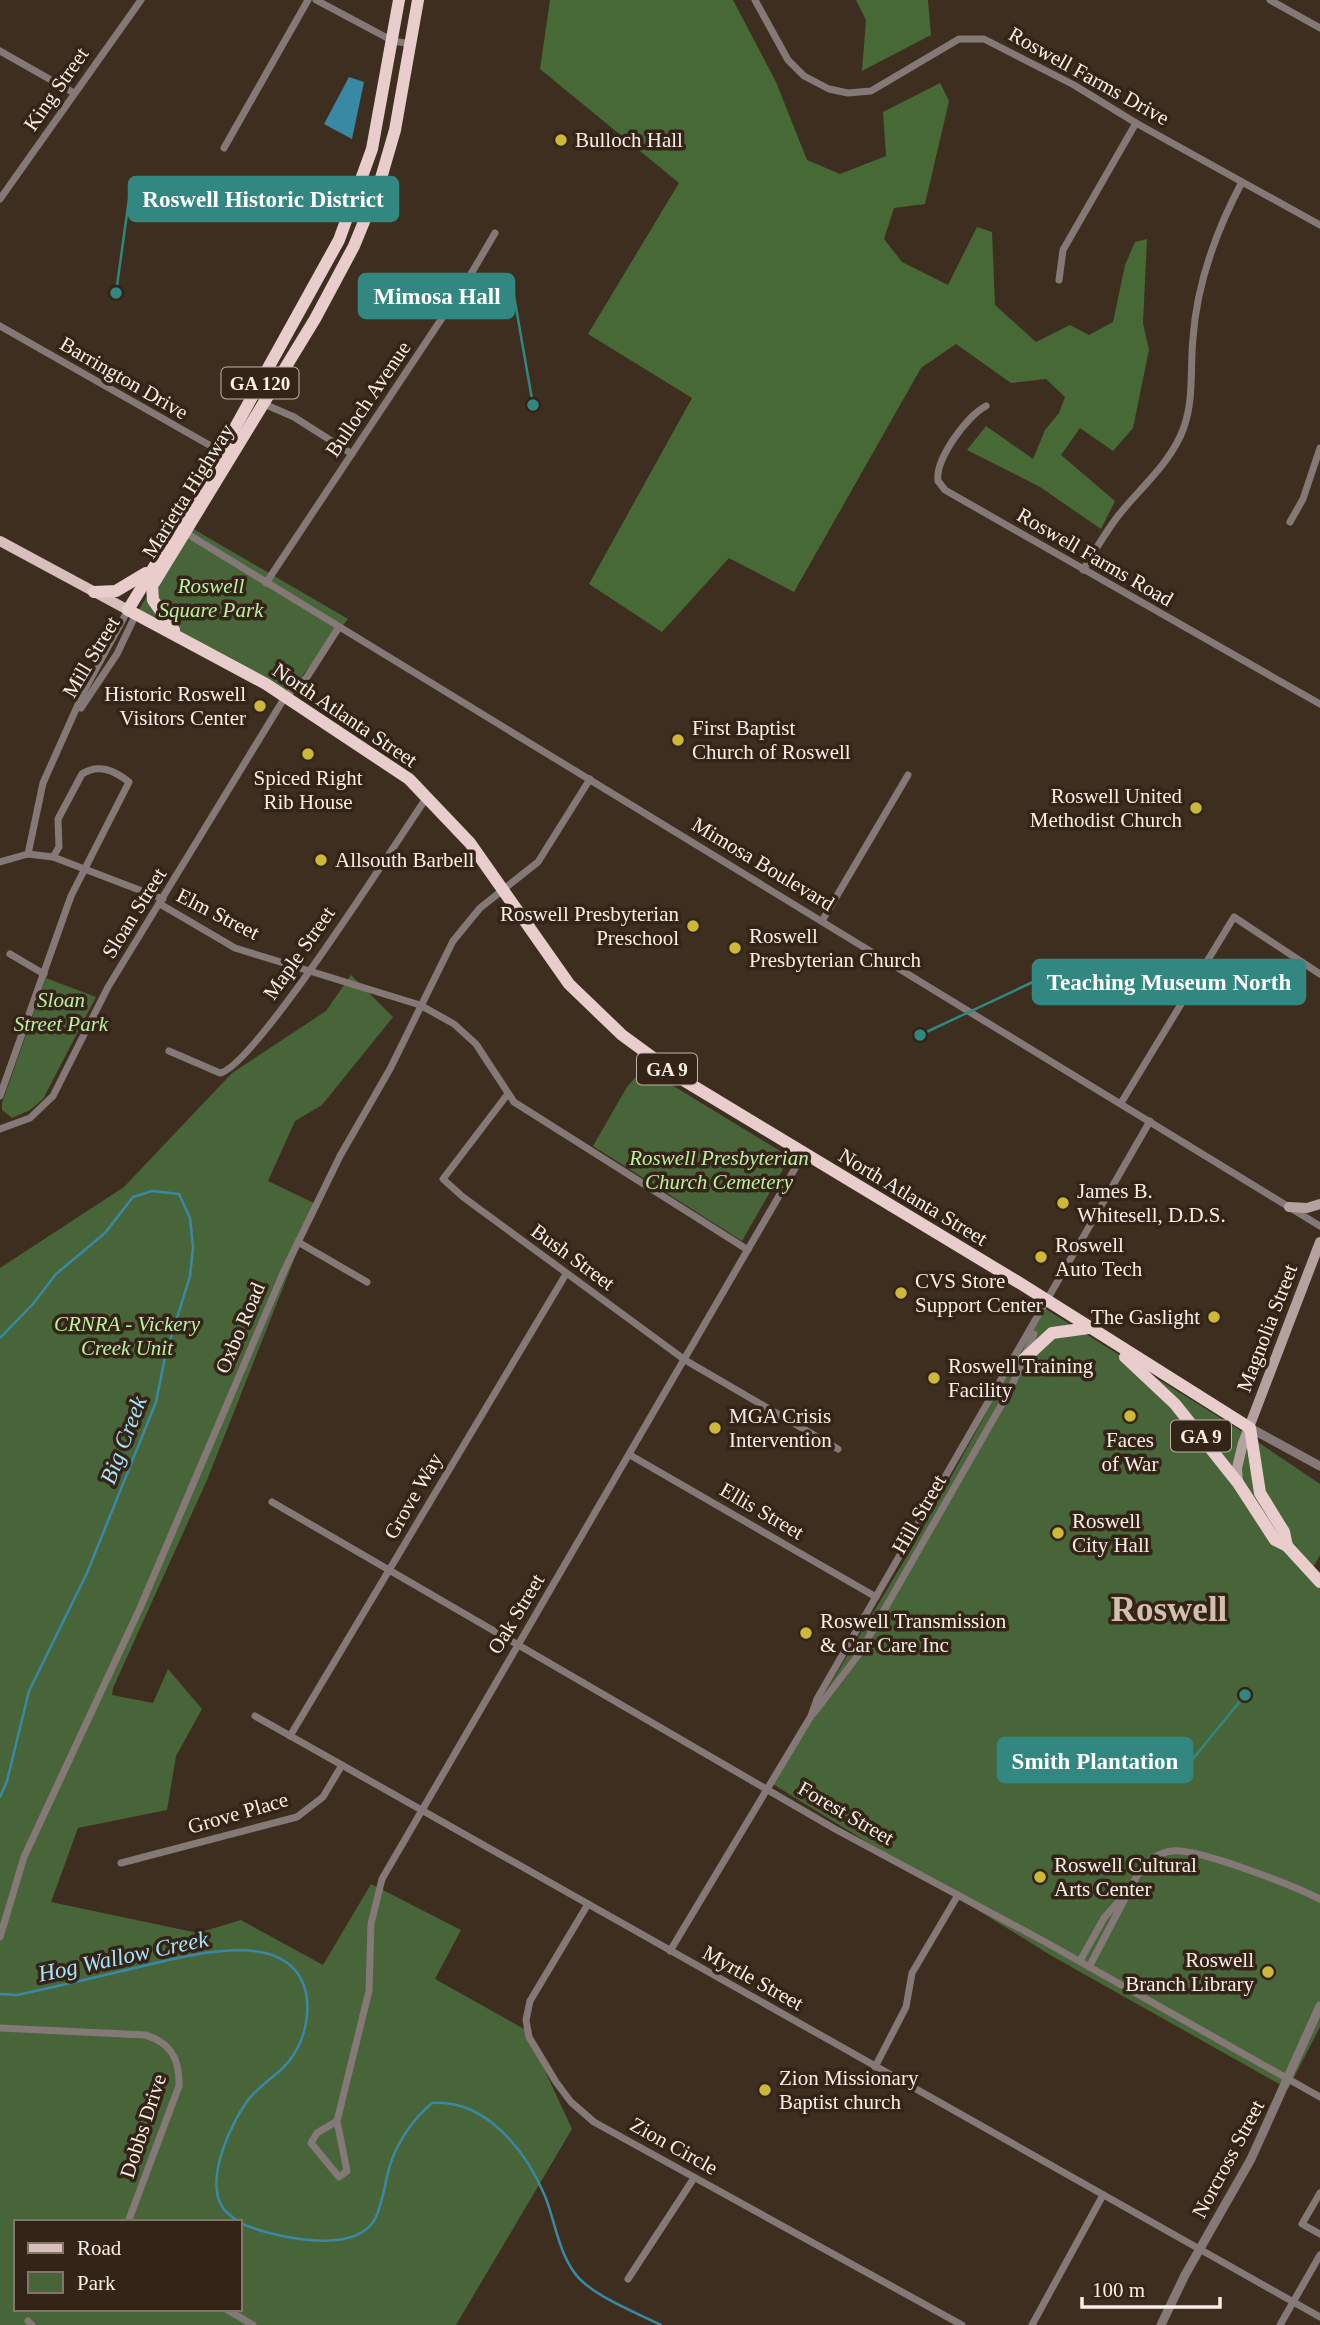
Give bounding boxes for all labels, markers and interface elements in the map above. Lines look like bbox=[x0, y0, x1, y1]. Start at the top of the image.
street label: Roswell Farms Drive bbox=[1005, 22, 1173, 130]
street label: King Street bbox=[19, 43, 94, 135]
place label: Bulloch Hall bbox=[575, 128, 683, 152]
marker: Bulloch Hall bbox=[553, 132, 569, 148]
callout: Roswell Historic District bbox=[129, 177, 398, 221]
text: Roswell Historic District bbox=[142, 187, 384, 212]
callout: Mimosa Hall bbox=[359, 274, 514, 318]
text: Mimosa Hall bbox=[373, 284, 501, 309]
street label: Barrington Drive bbox=[56, 332, 192, 424]
street label: Bulloch Avenue bbox=[320, 337, 416, 461]
road number: GA 120 bbox=[222, 368, 298, 398]
street label: Marietta Highway bbox=[137, 419, 239, 562]
street label: Roswell Farms Road bbox=[1013, 503, 1178, 612]
park label: Roswell Square Park bbox=[159, 574, 264, 622]
street label: Mill Street bbox=[57, 612, 125, 702]
street label: North Atlanta Street bbox=[268, 658, 422, 772]
place label: Historic Roswell Visitors Center bbox=[104, 682, 246, 730]
marker: Historic Roswell Visitors Center bbox=[252, 698, 268, 714]
place label: First Baptist Church of Roswell bbox=[692, 716, 851, 764]
marker: First Baptist Church of Roswell bbox=[670, 732, 686, 748]
marker: Spiced Right Rib House bbox=[300, 746, 316, 762]
place label: Spiced Right Rib House bbox=[253, 766, 363, 814]
place label: Roswell United Methodist Church bbox=[1030, 784, 1182, 832]
marker: Roswell United Methodist Church bbox=[1188, 800, 1204, 816]
street label: Mimosa Boulevard bbox=[688, 812, 839, 916]
place label: Allsouth Barbell bbox=[335, 848, 475, 872]
marker: Allsouth Barbell bbox=[313, 852, 329, 868]
street label: Sloan Street bbox=[97, 863, 171, 963]
street label: Elm Street bbox=[173, 883, 263, 945]
street label: Maple Street bbox=[258, 902, 340, 1004]
place label: Roswell Presbyterian Preschool bbox=[500, 902, 679, 950]
marker: Roswell Presbyterian Preschool bbox=[685, 918, 701, 934]
place label: Roswell Presbyterian Church bbox=[749, 924, 922, 972]
marker: Roswell Presbyterian Church bbox=[727, 940, 743, 956]
callout: Teaching Museum North bbox=[1033, 960, 1305, 1004]
text: Teaching Museum North bbox=[1047, 970, 1291, 995]
park label: Sloan Street Park bbox=[14, 988, 109, 1036]
road number: GA 9 bbox=[637, 1054, 697, 1084]
street label: North Atlanta Street bbox=[834, 1143, 992, 1251]
park label: Roswell Presbyterian Church Cemetery bbox=[628, 1146, 809, 1194]
place label: James B. Whitesell, D.D.S. bbox=[1077, 1179, 1226, 1227]
marker: James B. Whitesell, D.D.S. bbox=[1055, 1195, 1071, 1211]
street label: Bush Street bbox=[527, 1219, 620, 1295]
place label: Roswell Auto Tech bbox=[1055, 1233, 1143, 1281]
marker: Roswell Auto Tech bbox=[1033, 1249, 1049, 1265]
street label: Magnolia Street bbox=[1232, 1261, 1302, 1395]
place label: CVS Store Support Center bbox=[915, 1269, 1043, 1317]
street label: Oxbo Road bbox=[210, 1279, 270, 1377]
marker: CVS Store Support Center bbox=[893, 1285, 909, 1301]
place label: The Gaslight bbox=[1091, 1305, 1200, 1329]
marker: The Gaslight bbox=[1206, 1309, 1222, 1325]
park label: CRNRA - Vickery Creek Unit bbox=[54, 1312, 201, 1360]
place label: Roswell Training Facility bbox=[948, 1354, 1094, 1402]
marker: Roswell Training Facility bbox=[926, 1370, 942, 1386]
water label: Big Creek bbox=[95, 1392, 152, 1487]
place label: MGA Crisis Intervention bbox=[729, 1404, 832, 1452]
marker: Faces of War bbox=[1122, 1408, 1138, 1424]
marker: MGA Crisis Intervention bbox=[707, 1420, 723, 1436]
road number: GA 9 bbox=[1171, 1420, 1231, 1452]
place label: Faces of War bbox=[1102, 1428, 1158, 1476]
street label: Grove Way bbox=[379, 1448, 447, 1543]
street label: Hill Street bbox=[887, 1470, 951, 1558]
street label: Ellis Street bbox=[716, 1477, 808, 1545]
place label: Roswell City Hall bbox=[1072, 1509, 1150, 1557]
marker: Roswell City Hall bbox=[1050, 1525, 1066, 1541]
street label: Oak Street bbox=[483, 1569, 549, 1658]
district label: Roswell bbox=[1111, 1590, 1228, 1629]
place label: Roswell Transmission & Car Care Inc bbox=[820, 1609, 1007, 1657]
marker: Roswell Transmission & Car Care Inc bbox=[798, 1625, 814, 1641]
callout: Smith Plantation bbox=[998, 1738, 1192, 1782]
text: Smith Plantation bbox=[1012, 1749, 1179, 1774]
street label: Forest Street bbox=[794, 1776, 898, 1850]
street label: Grove Place bbox=[185, 1787, 291, 1839]
place label: Roswell Cultural Arts Center bbox=[1054, 1853, 1197, 1901]
marker: Roswell Cultural Arts Center bbox=[1032, 1869, 1048, 1885]
water label: Hog Wallow Creek bbox=[35, 1926, 211, 1987]
street label: Myrtle Street bbox=[698, 1941, 808, 2016]
place label: Roswell Branch Library bbox=[1125, 1948, 1254, 1996]
marker: Roswell Branch Library bbox=[1260, 1964, 1276, 1980]
place label: Zion Missionary Baptist church bbox=[779, 2066, 919, 2114]
street label: Dobbs Drive bbox=[115, 2071, 171, 2181]
marker: Zion Missionary Baptist church bbox=[757, 2082, 773, 2098]
street label: Norcross Street bbox=[1187, 2096, 1269, 2222]
street label: Zion Circle bbox=[626, 2112, 722, 2180]
legend bbox=[14, 2220, 242, 2311]
text: Road bbox=[77, 2236, 122, 2260]
scale bar bbox=[1082, 2266, 1220, 2310]
text: Park bbox=[77, 2271, 116, 2295]
text: 100 m bbox=[1092, 2278, 1145, 2302]

